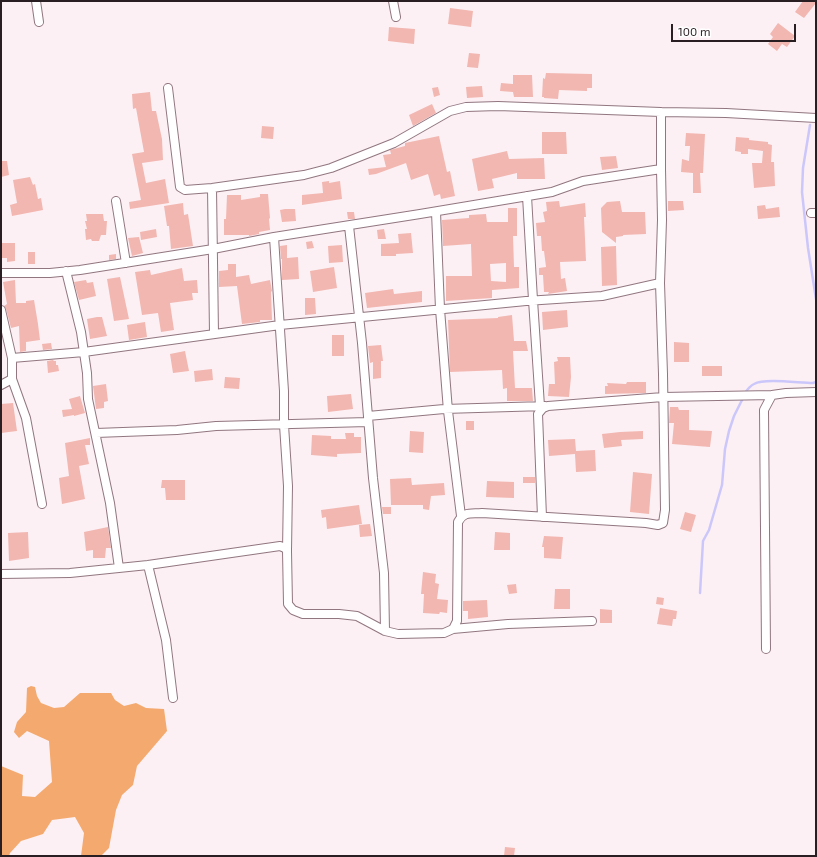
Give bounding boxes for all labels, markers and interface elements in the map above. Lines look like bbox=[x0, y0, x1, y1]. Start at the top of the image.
scale bar bbox=[673, 16, 798, 42]
text: 100 m bbox=[678, 24, 710, 38]

